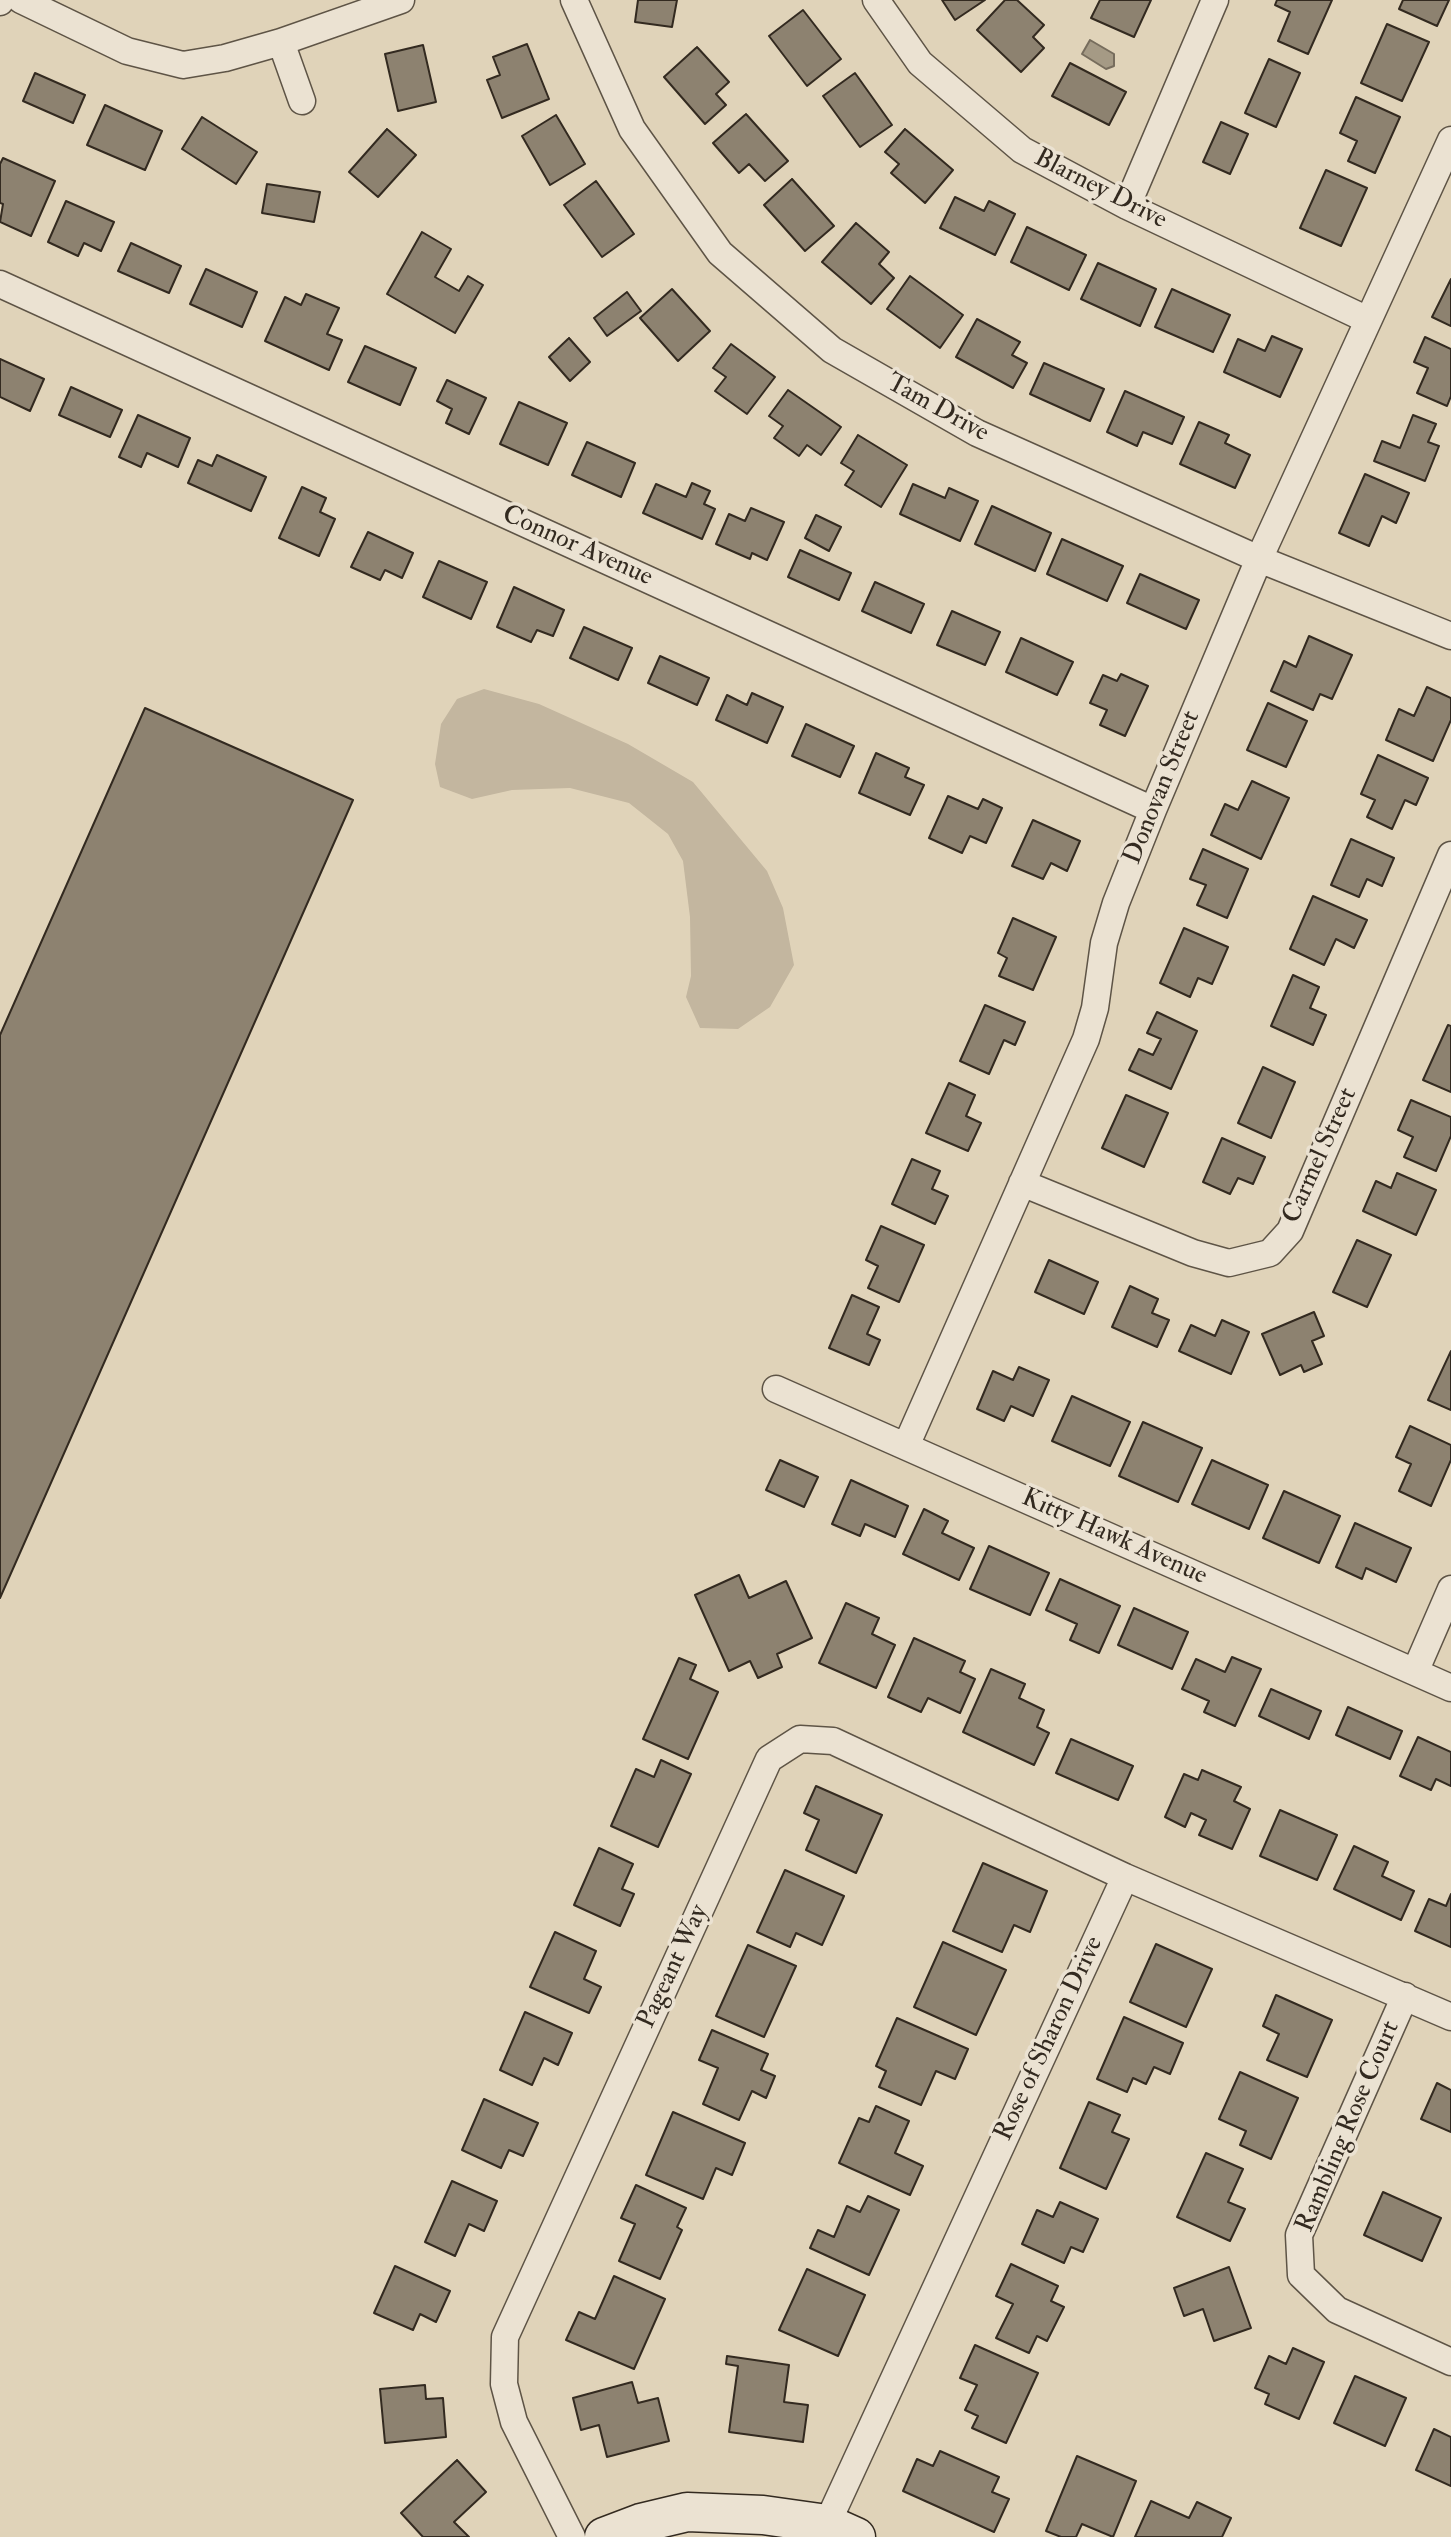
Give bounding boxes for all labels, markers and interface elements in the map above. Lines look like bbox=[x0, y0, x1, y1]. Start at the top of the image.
street label: Blarney Drive bbox=[1028, 143, 1172, 237]
street label: Tam Drive bbox=[880, 368, 994, 450]
street label: Connor Avenue bbox=[497, 500, 657, 594]
street label: Donovan Street bbox=[1118, 707, 1208, 869]
street label: Carmel Street bbox=[1277, 1083, 1365, 1229]
street label: Kitty Hawk Avenue bbox=[1016, 1483, 1212, 1593]
street label: Pageant Way bbox=[632, 1900, 716, 2034]
street label: Rose of Sharon Drive bbox=[989, 1932, 1111, 2146]
street label: Rambling Rose Court bbox=[1290, 2017, 1408, 2237]

